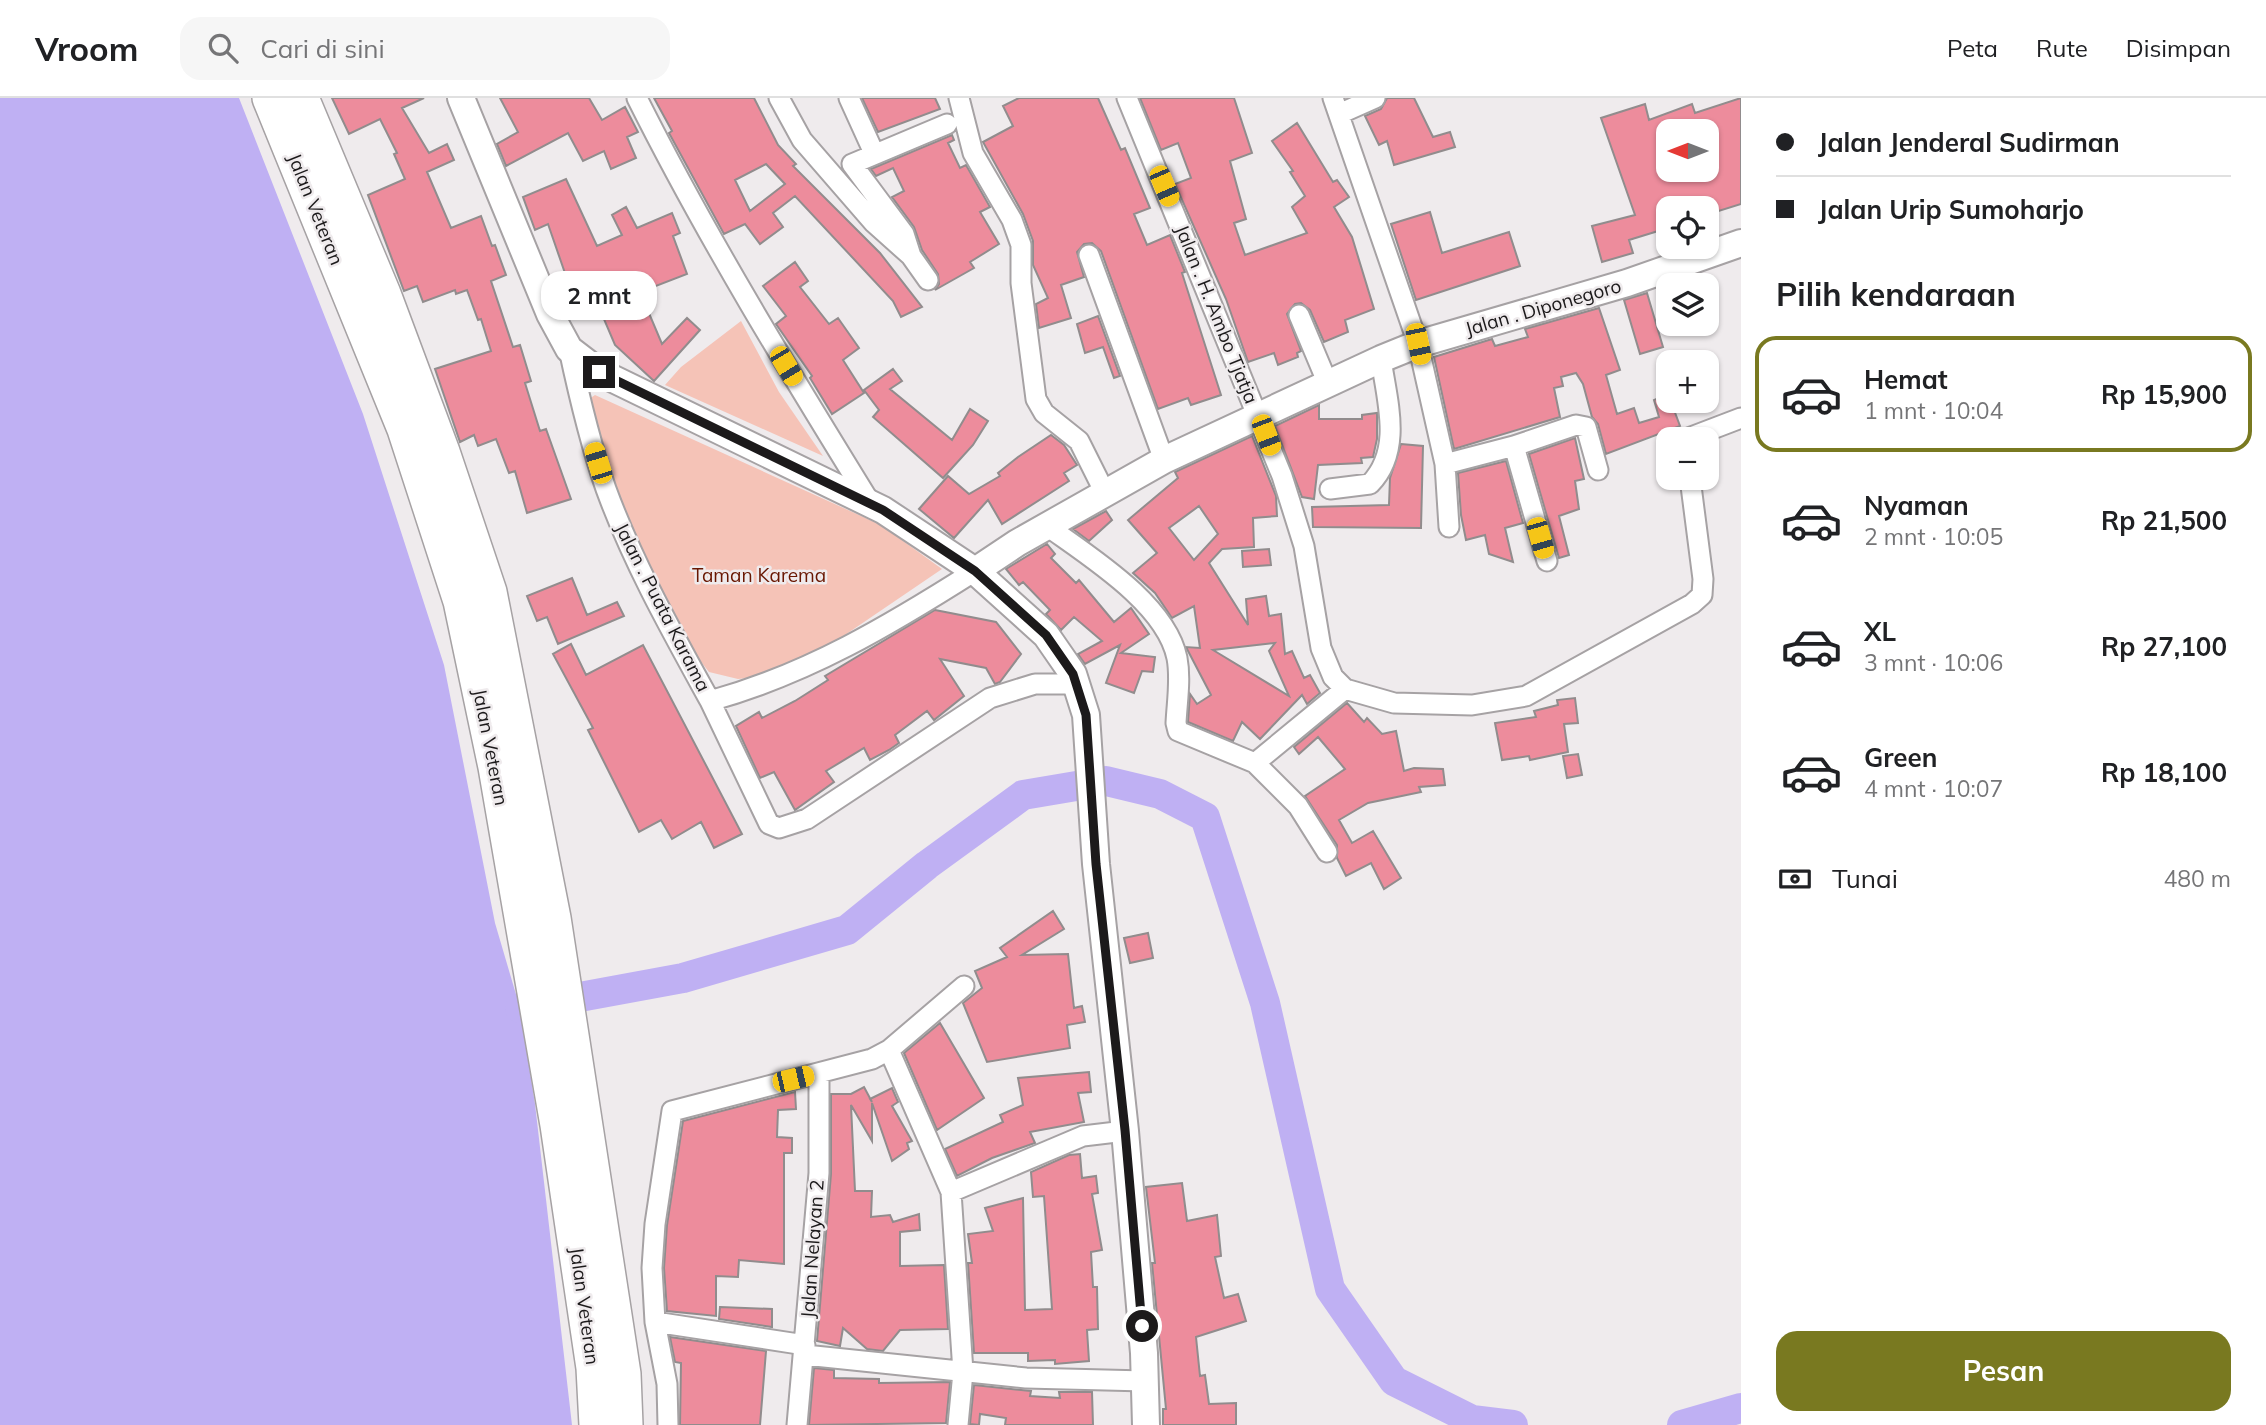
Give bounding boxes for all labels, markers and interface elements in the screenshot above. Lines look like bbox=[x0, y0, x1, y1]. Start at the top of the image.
search box bbox=[180, 17, 670, 80]
text: Vroom bbox=[35, 28, 138, 69]
icon: search bbox=[204, 29, 242, 67]
text: Cari di sini bbox=[260, 32, 385, 65]
text: Peta bbox=[1947, 33, 1998, 63]
text: Rute bbox=[2036, 33, 2088, 63]
text: Disimpan bbox=[2126, 33, 2231, 63]
north arrow bbox=[1656, 119, 1718, 182]
map controls bbox=[1656, 119, 1719, 490]
text: Jalan Jenderal Sudirman bbox=[1818, 126, 2120, 159]
street label: Jalan Veteran bbox=[283, 150, 349, 268]
car bbox=[1147, 163, 1182, 209]
text: Jalan Urip Sumoharjo bbox=[1818, 193, 2084, 226]
button: locate bbox=[1656, 196, 1719, 259]
street label: Jalan . H. Ambo Tjatja bbox=[1170, 221, 1264, 407]
callout: 2 mnt bbox=[541, 271, 657, 320]
street label: Jalan . Diponegoro bbox=[1462, 273, 1624, 341]
button: layers bbox=[1656, 273, 1719, 336]
text: Pilih kendaraan bbox=[1776, 274, 2016, 314]
text: 2 mnt bbox=[567, 281, 631, 310]
car bbox=[1404, 321, 1433, 367]
car bbox=[767, 343, 806, 389]
button: + bbox=[1656, 350, 1719, 413]
route end bbox=[583, 356, 615, 388]
icon: car bbox=[1780, 363, 1843, 426]
text: Hemat bbox=[1864, 363, 1948, 396]
text: Rp 15,900 bbox=[2101, 378, 2227, 411]
text: 1 mnt · 10:04 bbox=[1864, 396, 2003, 425]
car bbox=[1249, 412, 1284, 458]
button: − bbox=[1656, 427, 1719, 490]
car bbox=[582, 440, 615, 486]
icon: car bbox=[1780, 489, 1843, 552]
text: Nyaman bbox=[1864, 489, 1969, 522]
text: Rp 21,500 bbox=[2101, 504, 2227, 537]
car bbox=[1525, 515, 1556, 561]
street label: Jalan . Puata Karama bbox=[610, 519, 716, 695]
text: 2 mnt · 10:05 bbox=[1864, 522, 2003, 551]
park label: Taman Karema bbox=[692, 563, 826, 587]
icon: car bbox=[1780, 615, 1843, 678]
text: XL bbox=[1864, 615, 1896, 648]
text: Rp 27,100 bbox=[2101, 630, 2227, 663]
text: 3 mnt · 10:06 bbox=[1864, 648, 2003, 677]
street label: Jalan Veteran bbox=[468, 687, 514, 807]
icon: car bbox=[1780, 741, 1843, 804]
text: Green bbox=[1864, 741, 1937, 774]
text: Rp 18,100 bbox=[2101, 756, 2227, 789]
text: 4 mnt · 10:07 bbox=[1864, 774, 2003, 803]
icon: cash bbox=[1776, 860, 1814, 898]
text: Tunai bbox=[1832, 862, 1898, 895]
text: 480 m bbox=[2163, 864, 2231, 893]
car bbox=[771, 1064, 816, 1094]
street label: Jalan Nelayan 2 bbox=[795, 1179, 829, 1319]
street label: Jalan Veteran bbox=[565, 1246, 605, 1366]
route start bbox=[1126, 1310, 1158, 1342]
button: Pesan bbox=[1776, 1331, 2231, 1411]

